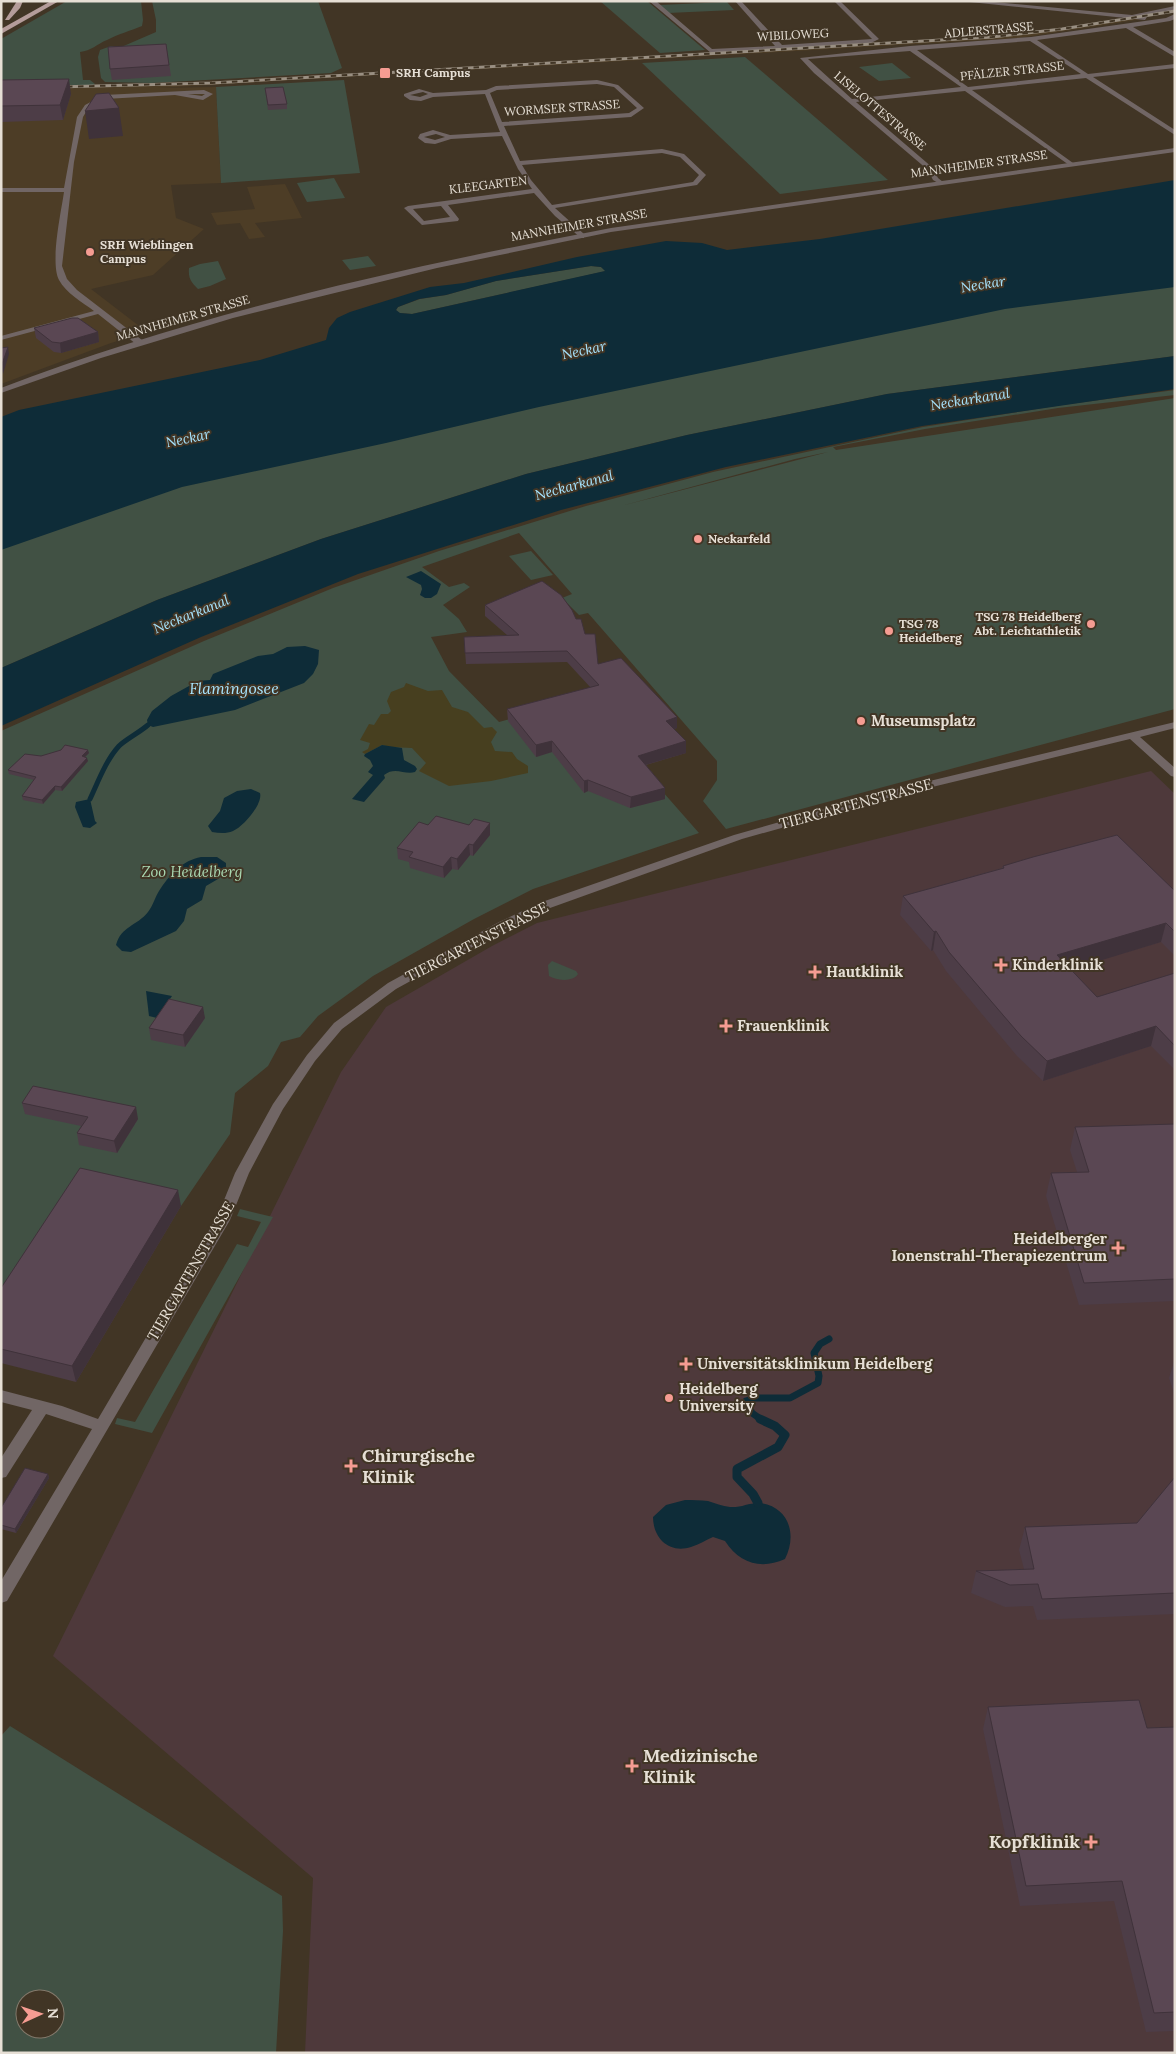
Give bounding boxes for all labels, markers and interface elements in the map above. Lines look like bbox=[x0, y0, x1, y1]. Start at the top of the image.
street label: ADLERSTRASSE bbox=[943, 18, 1034, 41]
street label: WIBILOWEG bbox=[757, 25, 829, 44]
street label: PFÄLZER STRASSE bbox=[959, 58, 1065, 83]
place label: SRH Campus bbox=[396, 65, 470, 80]
marker: SRH Campus bbox=[378, 66, 392, 80]
street label: LISELOTTESTRASSE bbox=[831, 68, 929, 153]
street label: WORMSER STRASSE bbox=[504, 96, 620, 119]
street label: MANNHEIMER STRASSE bbox=[910, 146, 1048, 181]
street label: KLEEGARTEN bbox=[448, 172, 528, 197]
street label: MANNHEIMER STRASSE bbox=[510, 205, 648, 244]
place label: SRH Wieblingen Campus bbox=[100, 237, 194, 266]
marker: SRH Wieblingen Campus bbox=[84, 246, 96, 258]
water label: Neckar bbox=[959, 271, 1007, 296]
street label: MANNHEIMER STRASSE bbox=[114, 291, 251, 344]
water label: Neckar bbox=[560, 336, 609, 363]
water label: Neckarkanal bbox=[929, 384, 1011, 414]
water label: Neckar bbox=[164, 424, 213, 451]
water label: Neckarkanal bbox=[533, 466, 615, 504]
place label: Neckarfeld bbox=[708, 531, 770, 546]
marker: Neckarfeld bbox=[692, 533, 704, 545]
water label: Neckarkanal bbox=[150, 591, 232, 637]
place label: TSG 78 Heidelberg Abt. Leichtathletik bbox=[974, 609, 1082, 638]
place label: TSG 78 Heidelberg bbox=[899, 616, 963, 645]
marker: TSG 78 Heidelberg Abt. Leichtathletik bbox=[1085, 618, 1097, 630]
marker: TSG 78 Heidelberg bbox=[883, 625, 895, 637]
water label: Flamingosee bbox=[189, 678, 279, 698]
place label: Museumsplatz bbox=[871, 711, 976, 730]
marker: Museumsplatz bbox=[855, 715, 867, 727]
street label: TIERGARTENSTRASSE bbox=[777, 774, 935, 833]
park label: Zoo Heidelberg bbox=[141, 862, 243, 881]
street label: TIERGARTENSTRASSE bbox=[402, 897, 551, 986]
place label: Kinderklinik bbox=[1012, 955, 1103, 974]
marker: Kinderklinik bbox=[994, 958, 1008, 972]
place label: Hautklinik bbox=[826, 962, 903, 981]
marker: Hautklinik bbox=[808, 965, 822, 979]
place label: Frauenklinik bbox=[737, 1016, 829, 1035]
marker: Frauenklinik bbox=[719, 1019, 733, 1033]
street label: TIERGARTENSTRASSE bbox=[143, 1198, 238, 1344]
place label: Heidelberger Ionenstrahl-Therapiezentrum bbox=[892, 1229, 1108, 1265]
marker: Heidelberger Ionenstrahl-Therapiezentrum bbox=[1111, 1241, 1125, 1255]
place label: Universitätsklinikum Heidelberg bbox=[697, 1354, 933, 1373]
marker: Universitätsklinikum Heidelberg bbox=[679, 1357, 693, 1371]
place label: Heidelberg University bbox=[679, 1379, 758, 1415]
marker: Heidelberg University bbox=[663, 1392, 675, 1404]
place label: Chirurgische Klinik bbox=[362, 1444, 475, 1488]
marker: Chirurgische Klinik bbox=[344, 1459, 358, 1473]
place label: Medizinische Klinik bbox=[643, 1744, 758, 1788]
marker: Medizinische Klinik bbox=[625, 1759, 639, 1773]
place label: Kopfklinik bbox=[989, 1830, 1080, 1853]
marker: Kopfklinik bbox=[1084, 1835, 1098, 1849]
north arrow bbox=[15, 1989, 65, 2039]
text: N bbox=[44, 2007, 62, 2019]

